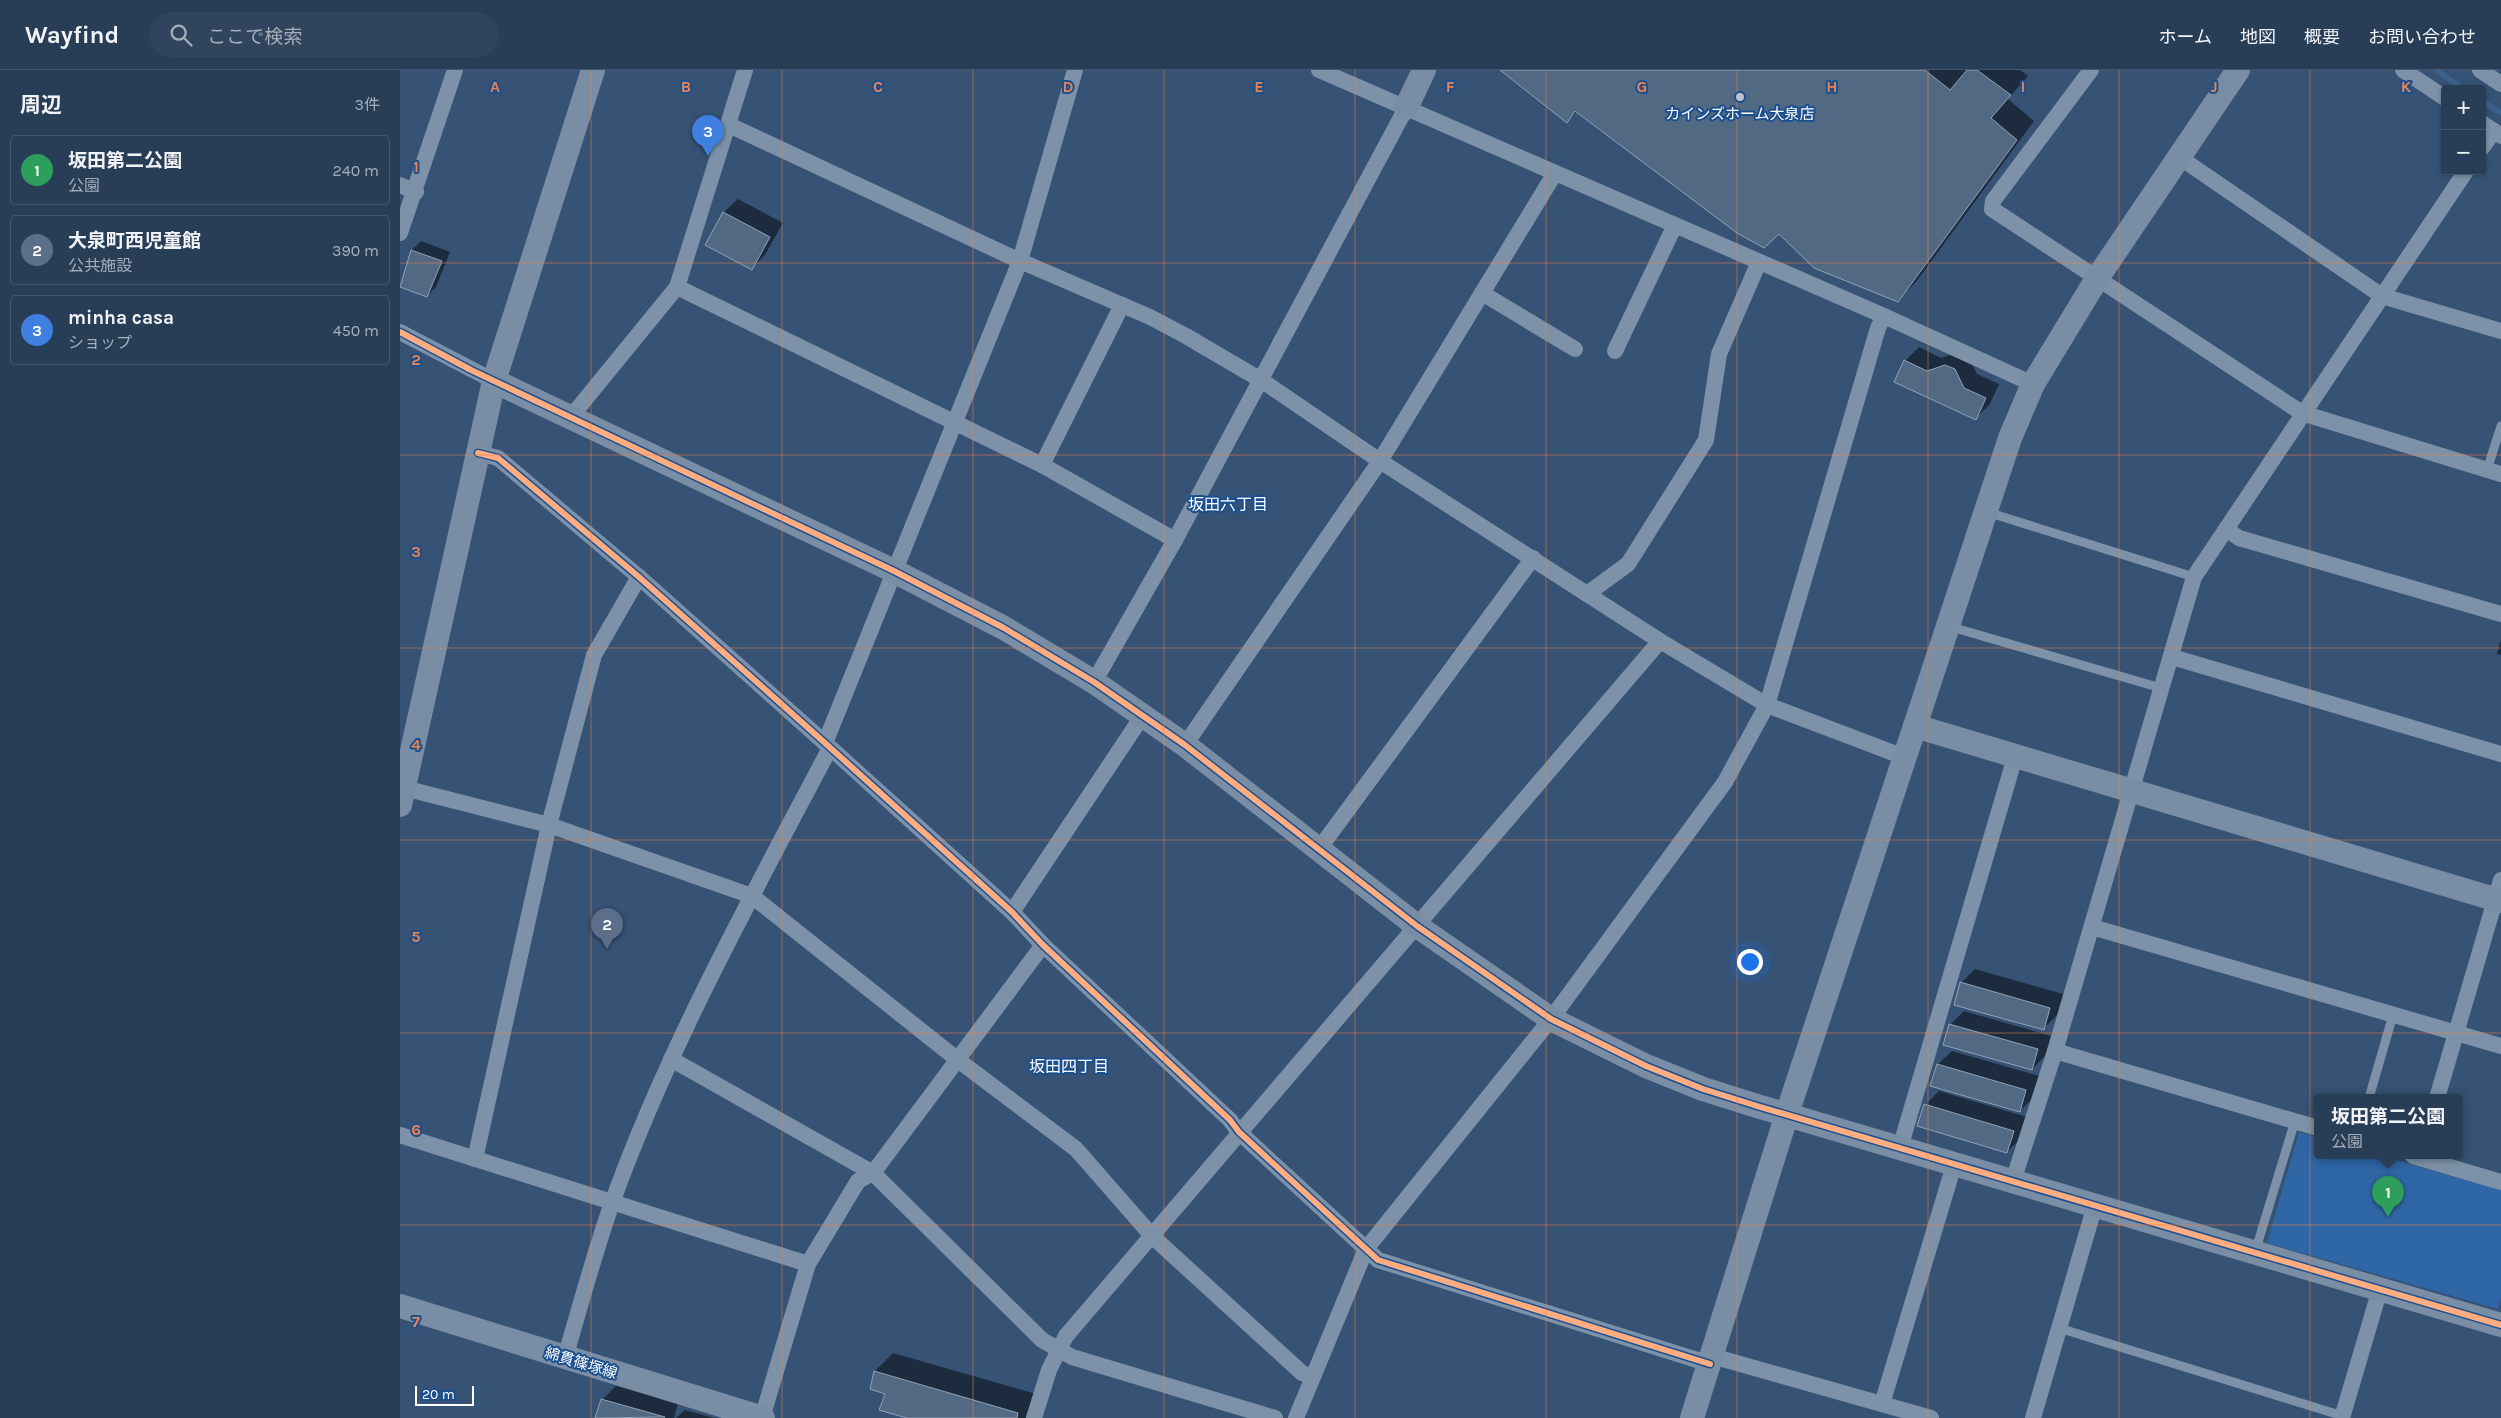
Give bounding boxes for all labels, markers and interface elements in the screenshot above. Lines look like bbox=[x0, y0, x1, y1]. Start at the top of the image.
search box bbox=[149, 12, 499, 57]
text: Wayfind bbox=[25, 21, 119, 49]
icon: search bbox=[167, 21, 195, 49]
text: ここで検索 bbox=[207, 26, 302, 48]
text: ホーム bbox=[2159, 26, 2212, 48]
text: 地図 bbox=[2240, 26, 2276, 48]
text: 概要 bbox=[2304, 26, 2340, 48]
text: お問い合わせ bbox=[2368, 26, 2476, 48]
text: A bbox=[490, 77, 500, 96]
text: B bbox=[681, 77, 691, 96]
text: C bbox=[873, 77, 883, 96]
text: D bbox=[1063, 77, 1074, 96]
text: E bbox=[1254, 77, 1264, 96]
text: F bbox=[1446, 77, 1455, 96]
text: G bbox=[1637, 77, 1647, 96]
text: H bbox=[1826, 77, 1838, 96]
text: I bbox=[2021, 77, 2025, 96]
text: J bbox=[2210, 77, 2218, 96]
text: K bbox=[2401, 77, 2412, 96]
map controls bbox=[2441, 85, 2486, 175]
button: + bbox=[2441, 85, 2486, 130]
marker: カインズホーム大泉店 bbox=[1734, 91, 1746, 103]
text: 周辺 bbox=[20, 93, 62, 117]
text: 3件 bbox=[355, 95, 380, 114]
place label: カインズホーム大泉店 bbox=[1665, 105, 1815, 123]
pin: 3 bbox=[692, 115, 724, 156]
button: − bbox=[2441, 130, 2486, 175]
text: 坂田第二公園 bbox=[68, 150, 182, 172]
text: 1 bbox=[413, 157, 419, 176]
text: 1 bbox=[34, 161, 40, 180]
text: 240 m bbox=[333, 161, 379, 180]
text: 公園 bbox=[68, 176, 100, 195]
text: 大泉町西児童館 bbox=[68, 230, 201, 252]
text: 2 bbox=[32, 241, 42, 260]
text: 390 m bbox=[332, 241, 379, 260]
text: 公共施設 bbox=[68, 256, 132, 275]
text: minha casa bbox=[68, 307, 174, 329]
text: 3 bbox=[32, 321, 42, 340]
text: 450 m bbox=[333, 321, 379, 340]
text: ショップ bbox=[68, 333, 132, 352]
text: 2 bbox=[411, 350, 421, 369]
district label: 坂田六丁目 bbox=[1188, 495, 1268, 514]
text: 3 bbox=[411, 542, 421, 561]
text: 4 bbox=[411, 735, 421, 754]
pin: 2 bbox=[591, 908, 623, 949]
text: 5 bbox=[411, 927, 421, 946]
your location bbox=[1737, 949, 1763, 975]
district label: 坂田四丁目 bbox=[1029, 1057, 1109, 1076]
popup bbox=[2314, 1094, 2462, 1159]
text: 坂田第二公園 bbox=[2331, 1106, 2445, 1128]
text: 6 bbox=[411, 1120, 421, 1139]
text: 公園 bbox=[2331, 1132, 2363, 1151]
pin: 1 bbox=[2372, 1176, 2404, 1217]
text: 7 bbox=[412, 1312, 420, 1331]
street label: 綿貫篠塚線 bbox=[542, 1343, 620, 1383]
scale bar bbox=[415, 1383, 474, 1406]
text: 20 m bbox=[422, 1386, 455, 1403]

